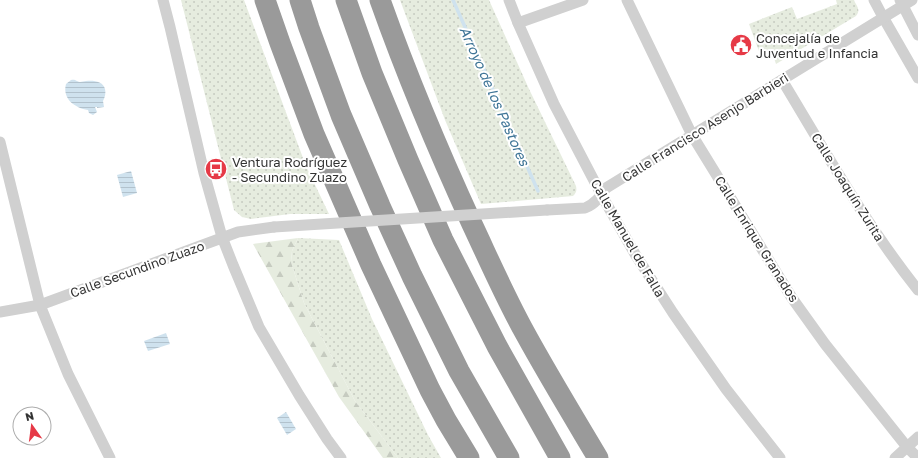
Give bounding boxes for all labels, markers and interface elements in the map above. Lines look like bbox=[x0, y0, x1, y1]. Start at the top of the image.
water label: Arroyo de los Pastores bbox=[457, 24, 534, 169]
place label: Concejalía de Juventud e Infancia bbox=[756, 30, 878, 61]
public building icon: Concejalía de Juventud e Infancia bbox=[728, 32, 754, 58]
street label: Calle Francisco Asenjo Barbieri bbox=[619, 69, 791, 185]
street label: Calle Joaquín Zurita bbox=[808, 130, 888, 244]
place label: Ventura Rodríguez - Secundino Zuazo bbox=[232, 154, 347, 185]
bus stop icon: Ventura Rodríguez - Secundino Zuazo bbox=[203, 156, 229, 182]
street label: Calle Enrique Granados bbox=[712, 173, 802, 305]
street label: Calle Manuel de Falla bbox=[588, 176, 668, 300]
street label: Calle Secundino Zuazo bbox=[68, 237, 206, 301]
north arrow bbox=[12, 406, 52, 446]
text: N bbox=[24, 408, 35, 423]

